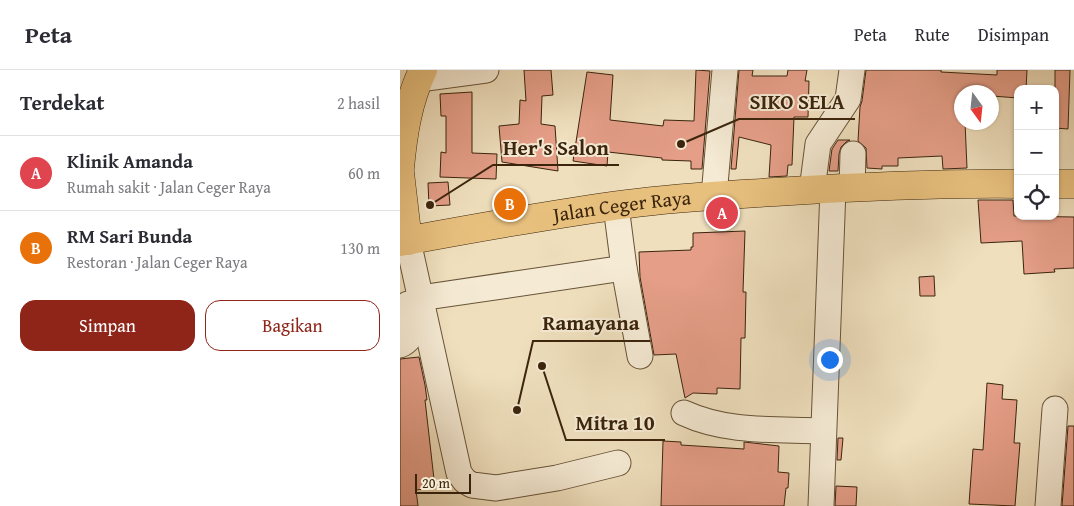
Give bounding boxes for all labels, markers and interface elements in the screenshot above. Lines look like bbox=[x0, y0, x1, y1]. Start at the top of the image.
text: Peta bbox=[25, 17, 72, 52]
text: Peta bbox=[854, 21, 887, 48]
text: Rute bbox=[915, 21, 950, 48]
text: Disimpan bbox=[978, 21, 1049, 48]
callout: SIKO SELA bbox=[739, 83, 855, 119]
north arrow bbox=[954, 85, 999, 130]
map controls bbox=[1014, 85, 1059, 220]
button: + bbox=[1014, 85, 1059, 130]
text: SIKO SELA bbox=[749, 86, 845, 117]
text: Terdekat bbox=[20, 87, 104, 118]
text: 2 hasil bbox=[337, 91, 380, 115]
callout: Her's Salon bbox=[493, 129, 619, 165]
button: − bbox=[1014, 130, 1059, 175]
text: Her's Salon bbox=[503, 132, 610, 163]
text: Klinik Amanda bbox=[67, 147, 193, 175]
text: A bbox=[31, 161, 41, 185]
text: 60 m bbox=[348, 161, 380, 185]
text: Rumah sakit · Jalan Ceger Raya bbox=[67, 175, 271, 199]
button: locate bbox=[1014, 175, 1059, 220]
street label: Jalan Ceger Raya bbox=[548, 182, 693, 229]
pin: B bbox=[494, 185, 526, 223]
pin: A bbox=[706, 194, 738, 232]
text: RM Sari Bunda bbox=[67, 222, 192, 250]
text: B bbox=[31, 236, 41, 260]
text: 130 m bbox=[340, 236, 380, 260]
text: Restoran · Jalan Ceger Raya bbox=[67, 250, 248, 274]
button: Simpan bbox=[20, 300, 195, 351]
button: Bagikan bbox=[205, 300, 380, 351]
callout: Ramayana bbox=[533, 305, 650, 341]
text: Ramayana bbox=[543, 307, 640, 338]
your location bbox=[817, 347, 843, 373]
callout: Mitra 10 bbox=[566, 404, 665, 440]
text: Mitra 10 bbox=[575, 407, 655, 438]
scale bar bbox=[415, 471, 471, 494]
text: 20 m bbox=[422, 473, 450, 493]

